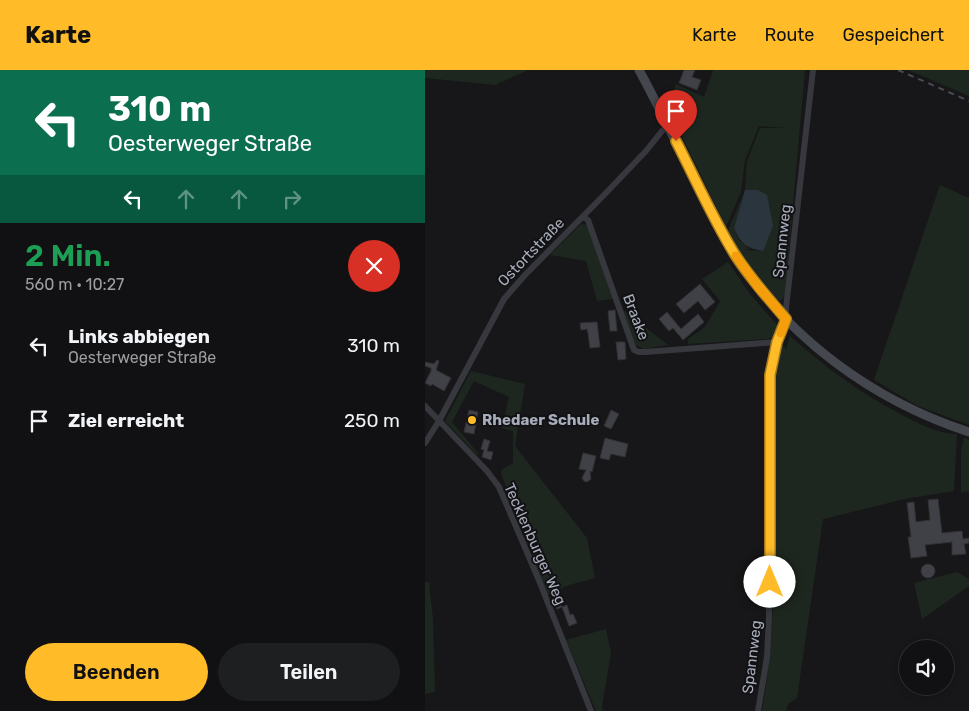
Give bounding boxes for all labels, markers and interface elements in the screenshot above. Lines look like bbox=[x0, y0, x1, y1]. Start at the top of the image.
text: Karte bbox=[25, 21, 91, 49]
text: Karte bbox=[692, 24, 736, 46]
text: Route bbox=[764, 24, 814, 46]
text: Gespeichert bbox=[842, 24, 944, 46]
text: 310 m bbox=[108, 88, 211, 130]
icon: left bbox=[25, 90, 90, 155]
pin bbox=[655, 90, 697, 141]
icon: arrive bbox=[662, 97, 690, 125]
text: Oesterweger Straße bbox=[108, 130, 312, 157]
icon: left bbox=[119, 185, 147, 213]
icon: ahead bbox=[172, 185, 200, 213]
icon: ahead bbox=[225, 185, 253, 213]
icon: right bbox=[278, 185, 306, 213]
street label: Spannweg bbox=[769, 203, 795, 279]
street label: Ostortstraße bbox=[494, 214, 568, 290]
text: 2 Min. bbox=[25, 238, 111, 274]
button: close bbox=[348, 240, 400, 292]
text: 560 m · 10:27 bbox=[25, 275, 124, 294]
street label: Braake bbox=[619, 291, 653, 343]
text: Links abbiegen bbox=[68, 325, 210, 348]
icon: left bbox=[25, 332, 53, 360]
text: 310 m bbox=[347, 334, 400, 357]
text: Oesterweger Straße bbox=[68, 348, 216, 367]
icon: arrive bbox=[25, 407, 53, 435]
text: Ziel erreicht bbox=[68, 409, 184, 432]
text: 250 m bbox=[344, 409, 400, 432]
place label: Rhedaer Schule bbox=[482, 411, 599, 429]
marker: Rhedaer Schule bbox=[466, 414, 478, 426]
street label: Tecklenburger Weg bbox=[500, 480, 570, 608]
position arrow bbox=[743, 555, 795, 607]
street label: Spannweg bbox=[739, 619, 765, 695]
map controls bbox=[899, 640, 954, 695]
button: sound bbox=[899, 640, 954, 695]
button: Beenden bbox=[25, 643, 208, 701]
button: Teilen bbox=[218, 643, 400, 701]

